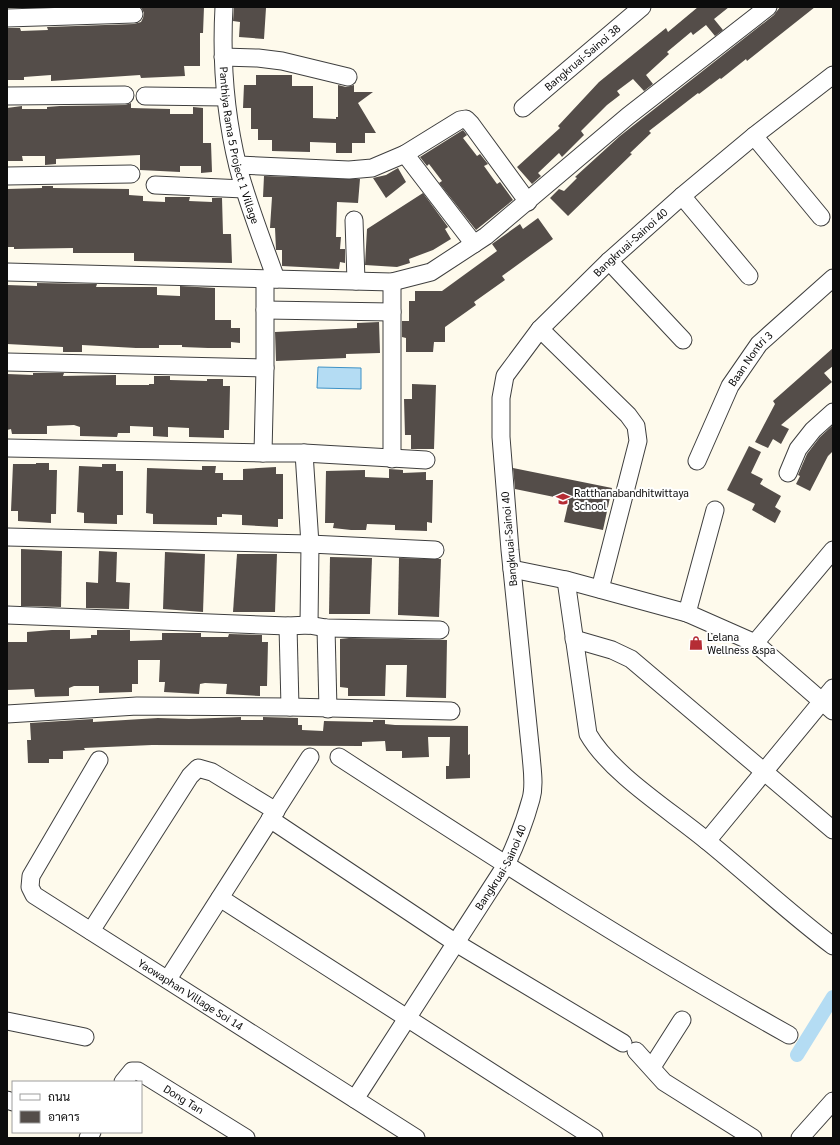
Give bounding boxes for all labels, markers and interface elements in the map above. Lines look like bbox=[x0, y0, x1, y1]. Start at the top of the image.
street label: Bangkruai-Sainoi 38 bbox=[541, 21, 623, 94]
street label: Panthiya Rama 5 Project 1 Village bbox=[217, 66, 264, 226]
street label: Bangkruai-Sainoi 40 bbox=[590, 204, 670, 280]
street label: Baan Nontri 3 bbox=[724, 327, 776, 389]
place label: Ratthanabandhitwittaya School bbox=[574, 485, 689, 513]
street label: Bangkruai-Sainoi 40 bbox=[497, 491, 520, 587]
school or university icon: Ratthanabandhitwittaya School bbox=[555, 491, 571, 507]
place label: Lelana Wellness &spa bbox=[707, 629, 776, 657]
shop icon: Lelana Wellness &spa bbox=[688, 635, 704, 651]
street label: Bangkruai-Sainoi 40 bbox=[471, 822, 529, 913]
street label: Yaowaphan Village Soi 14 bbox=[135, 955, 246, 1033]
legend bbox=[12, 1081, 142, 1133]
street label: Dong Tan bbox=[161, 1081, 207, 1117]
text: ถนน bbox=[48, 1088, 71, 1104]
text: อาคาร bbox=[48, 1108, 80, 1124]

